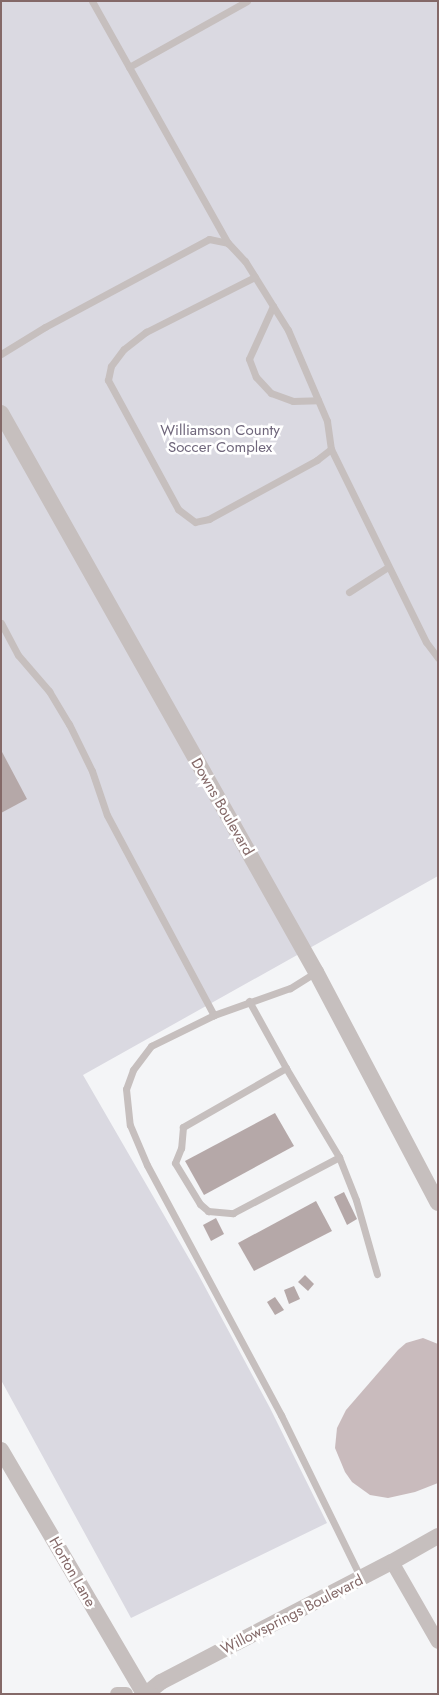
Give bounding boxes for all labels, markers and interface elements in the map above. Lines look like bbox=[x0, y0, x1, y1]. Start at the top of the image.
park label: Williamson County Soccer Complex bbox=[160, 421, 280, 456]
street label: Downs Boulevard bbox=[187, 755, 257, 859]
street label: Horton Lane bbox=[45, 1534, 99, 1610]
street label: Willowsprings Boulevard bbox=[218, 1571, 366, 1659]

